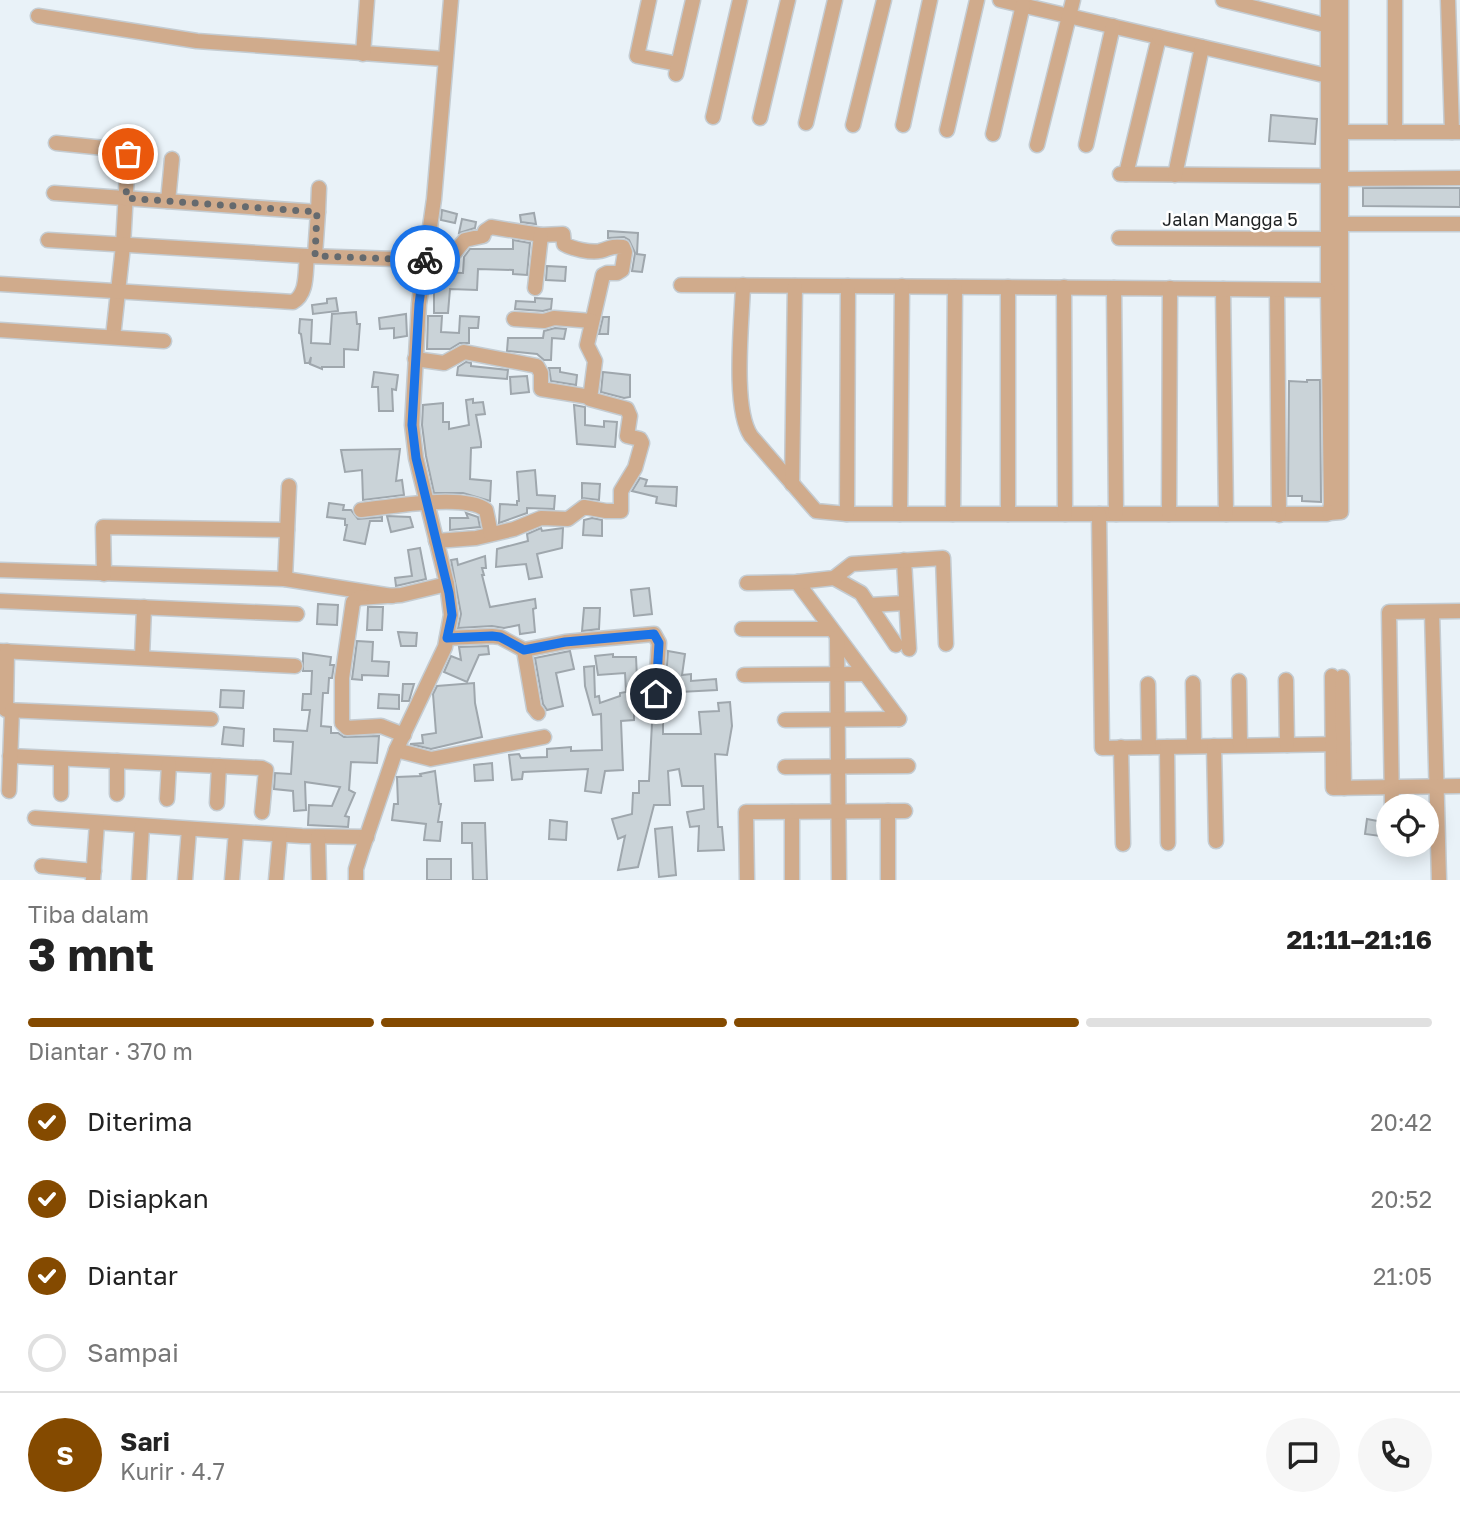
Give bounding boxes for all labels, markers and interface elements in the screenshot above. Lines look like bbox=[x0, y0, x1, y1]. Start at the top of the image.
pin bbox=[98, 124, 158, 184]
icon: bag bbox=[109, 135, 147, 173]
street label: Jalan Mangga 5 bbox=[1162, 208, 1298, 230]
courier bbox=[390, 225, 460, 295]
icon: bike bbox=[406, 241, 444, 279]
pin bbox=[626, 664, 686, 724]
icon: home bbox=[637, 675, 675, 713]
map controls bbox=[1376, 794, 1439, 857]
button: locate bbox=[1376, 794, 1439, 857]
text: Tiba dalam bbox=[28, 900, 149, 928]
text: 21:11–21:16 bbox=[1286, 924, 1432, 955]
text: 3 mnt bbox=[28, 926, 154, 981]
text: Diantar · 370 m bbox=[28, 1037, 193, 1065]
icon: check bbox=[28, 1103, 66, 1141]
text: Diterima bbox=[87, 1106, 192, 1137]
text: 20:42 bbox=[1370, 1108, 1432, 1136]
icon: check bbox=[28, 1180, 66, 1218]
text: Disiapkan bbox=[87, 1183, 209, 1214]
text: 20:52 bbox=[1371, 1185, 1432, 1213]
icon: check bbox=[28, 1257, 66, 1295]
text: Diantar bbox=[87, 1260, 178, 1291]
text: 21:05 bbox=[1373, 1262, 1432, 1290]
text: Sampai bbox=[87, 1337, 179, 1368]
button: chat bbox=[1266, 1418, 1340, 1492]
button: phone bbox=[1358, 1418, 1432, 1492]
text: Sari bbox=[120, 1426, 170, 1457]
text: S bbox=[56, 1440, 74, 1471]
text: Kurir · 4.7 bbox=[120, 1457, 225, 1485]

